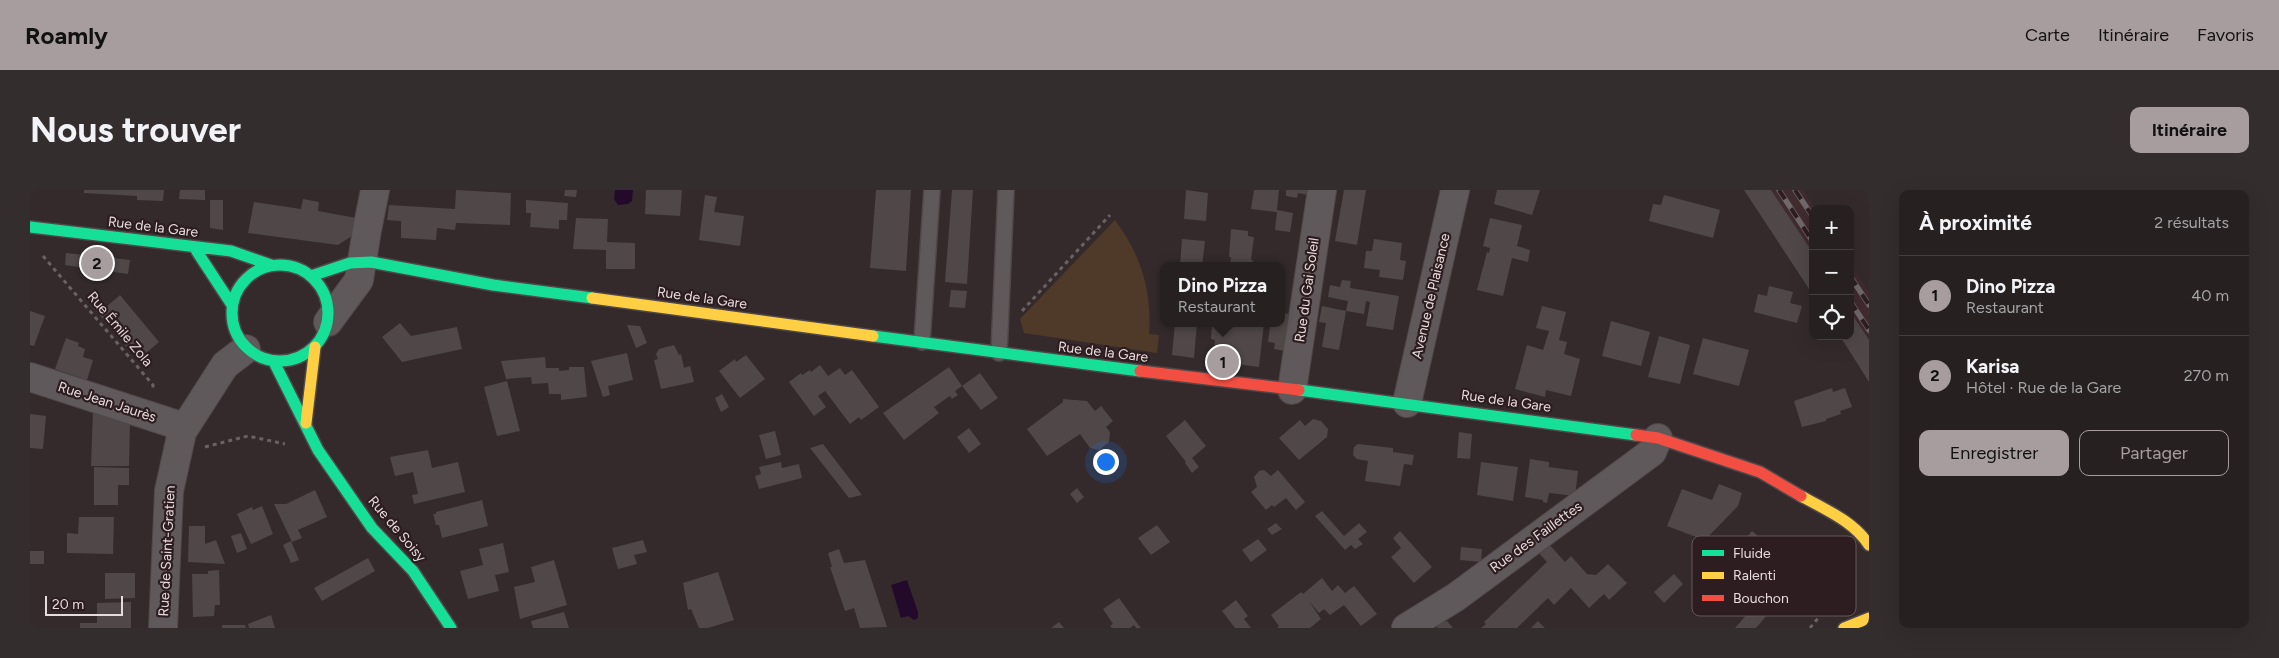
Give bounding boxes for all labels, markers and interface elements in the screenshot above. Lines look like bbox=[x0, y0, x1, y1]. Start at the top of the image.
text: Roamly bbox=[25, 21, 108, 50]
text: Carte bbox=[2025, 24, 2070, 46]
text: Itinéraire bbox=[2098, 24, 2169, 46]
text: Favoris bbox=[2197, 24, 2254, 46]
button: Itinéraire bbox=[2130, 107, 2249, 153]
text: Nous trouver bbox=[30, 109, 241, 151]
map controls bbox=[1809, 205, 1854, 340]
button: + bbox=[1809, 205, 1854, 250]
text: À proximité bbox=[1919, 210, 2032, 235]
street label: Rue de la Gare bbox=[107, 213, 199, 241]
text: 2 résultats bbox=[2154, 213, 2229, 232]
street label: Avenue de Plaisance bbox=[1408, 231, 1454, 360]
street label: Rue du Gai Soleil bbox=[1291, 237, 1323, 343]
pin: 2 bbox=[81, 244, 113, 282]
button: − bbox=[1809, 250, 1854, 295]
popup bbox=[1160, 262, 1285, 327]
text: Dino Pizza bbox=[1178, 274, 1267, 297]
text: Dino Pizza bbox=[1966, 275, 2055, 298]
street label: Rue de la Gare bbox=[656, 283, 748, 313]
text: 1 bbox=[1932, 286, 1938, 305]
text: 40 m bbox=[2191, 286, 2229, 305]
street label: Rue Émile Zola bbox=[84, 288, 156, 370]
button: locate bbox=[1809, 295, 1854, 340]
text: Restaurant bbox=[1178, 297, 1256, 316]
text: Restaurant bbox=[1966, 298, 2044, 317]
street label: Rue de la Gare bbox=[1057, 338, 1149, 366]
pin: 1 bbox=[1207, 343, 1239, 381]
text: Karisa bbox=[1966, 355, 2019, 378]
text: 2 bbox=[1930, 366, 1940, 385]
text: 270 m bbox=[2184, 366, 2229, 385]
street label: Rue Jean Jaurès bbox=[56, 378, 158, 426]
text: Hôtel · Rue de la Gare bbox=[1966, 378, 2121, 397]
street label: Rue de la Gare bbox=[1460, 386, 1552, 416]
button: Enregistrer bbox=[1919, 430, 2069, 476]
button: Partager bbox=[2079, 430, 2229, 476]
your location bbox=[1093, 449, 1119, 475]
street label: Rue de Saint-Gratien bbox=[155, 485, 179, 617]
street label: Rue de Soisy bbox=[365, 493, 430, 566]
street label: Rue des Faillettes bbox=[1487, 498, 1585, 576]
legend bbox=[1692, 536, 1856, 616]
text: Fluide bbox=[1733, 545, 1771, 562]
text: Ralenti bbox=[1733, 567, 1776, 584]
text: Bouchon bbox=[1733, 590, 1789, 607]
scale bar bbox=[45, 593, 122, 616]
text: 20 m bbox=[52, 596, 84, 613]

